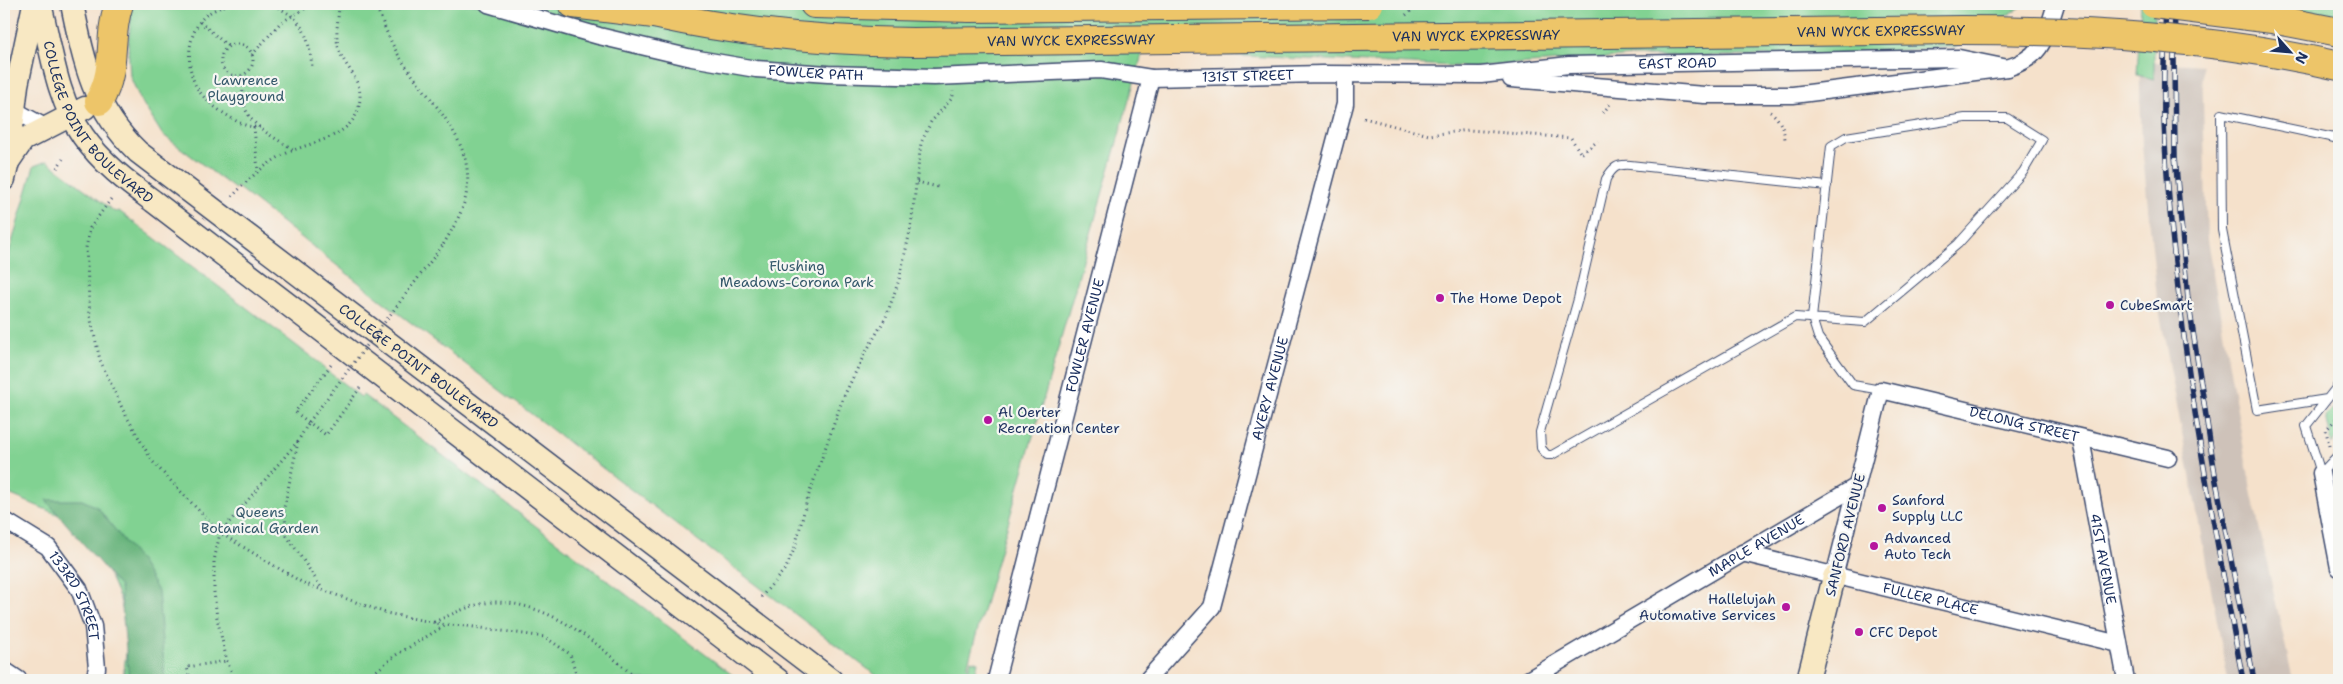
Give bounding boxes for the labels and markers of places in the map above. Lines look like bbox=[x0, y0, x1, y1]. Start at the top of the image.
place label: The Home Depot bbox=[1450, 289, 1562, 307]
marker: The Home Depot bbox=[1434, 292, 1446, 304]
place label: CubeSmart bbox=[2120, 296, 2193, 314]
marker: CubeSmart bbox=[2104, 299, 2116, 311]
place label: Al Oerter Recreation Center bbox=[998, 403, 1120, 437]
marker: Al Oerter Recreation Center bbox=[982, 414, 994, 426]
place label: Sanford Supply LLC bbox=[1892, 491, 1963, 525]
marker: Sanford Supply LLC bbox=[1876, 502, 1888, 514]
place label: Advanced Auto Tech bbox=[1884, 529, 1951, 563]
marker: Advanced Auto Tech bbox=[1868, 540, 1880, 552]
place label: Hallelujah Automative Services bbox=[1639, 590, 1776, 624]
marker: Hallelujah Automative Services bbox=[1780, 601, 1792, 613]
place label: CFC Depot bbox=[1869, 623, 1938, 641]
marker: CFC Depot bbox=[1853, 626, 1865, 638]

